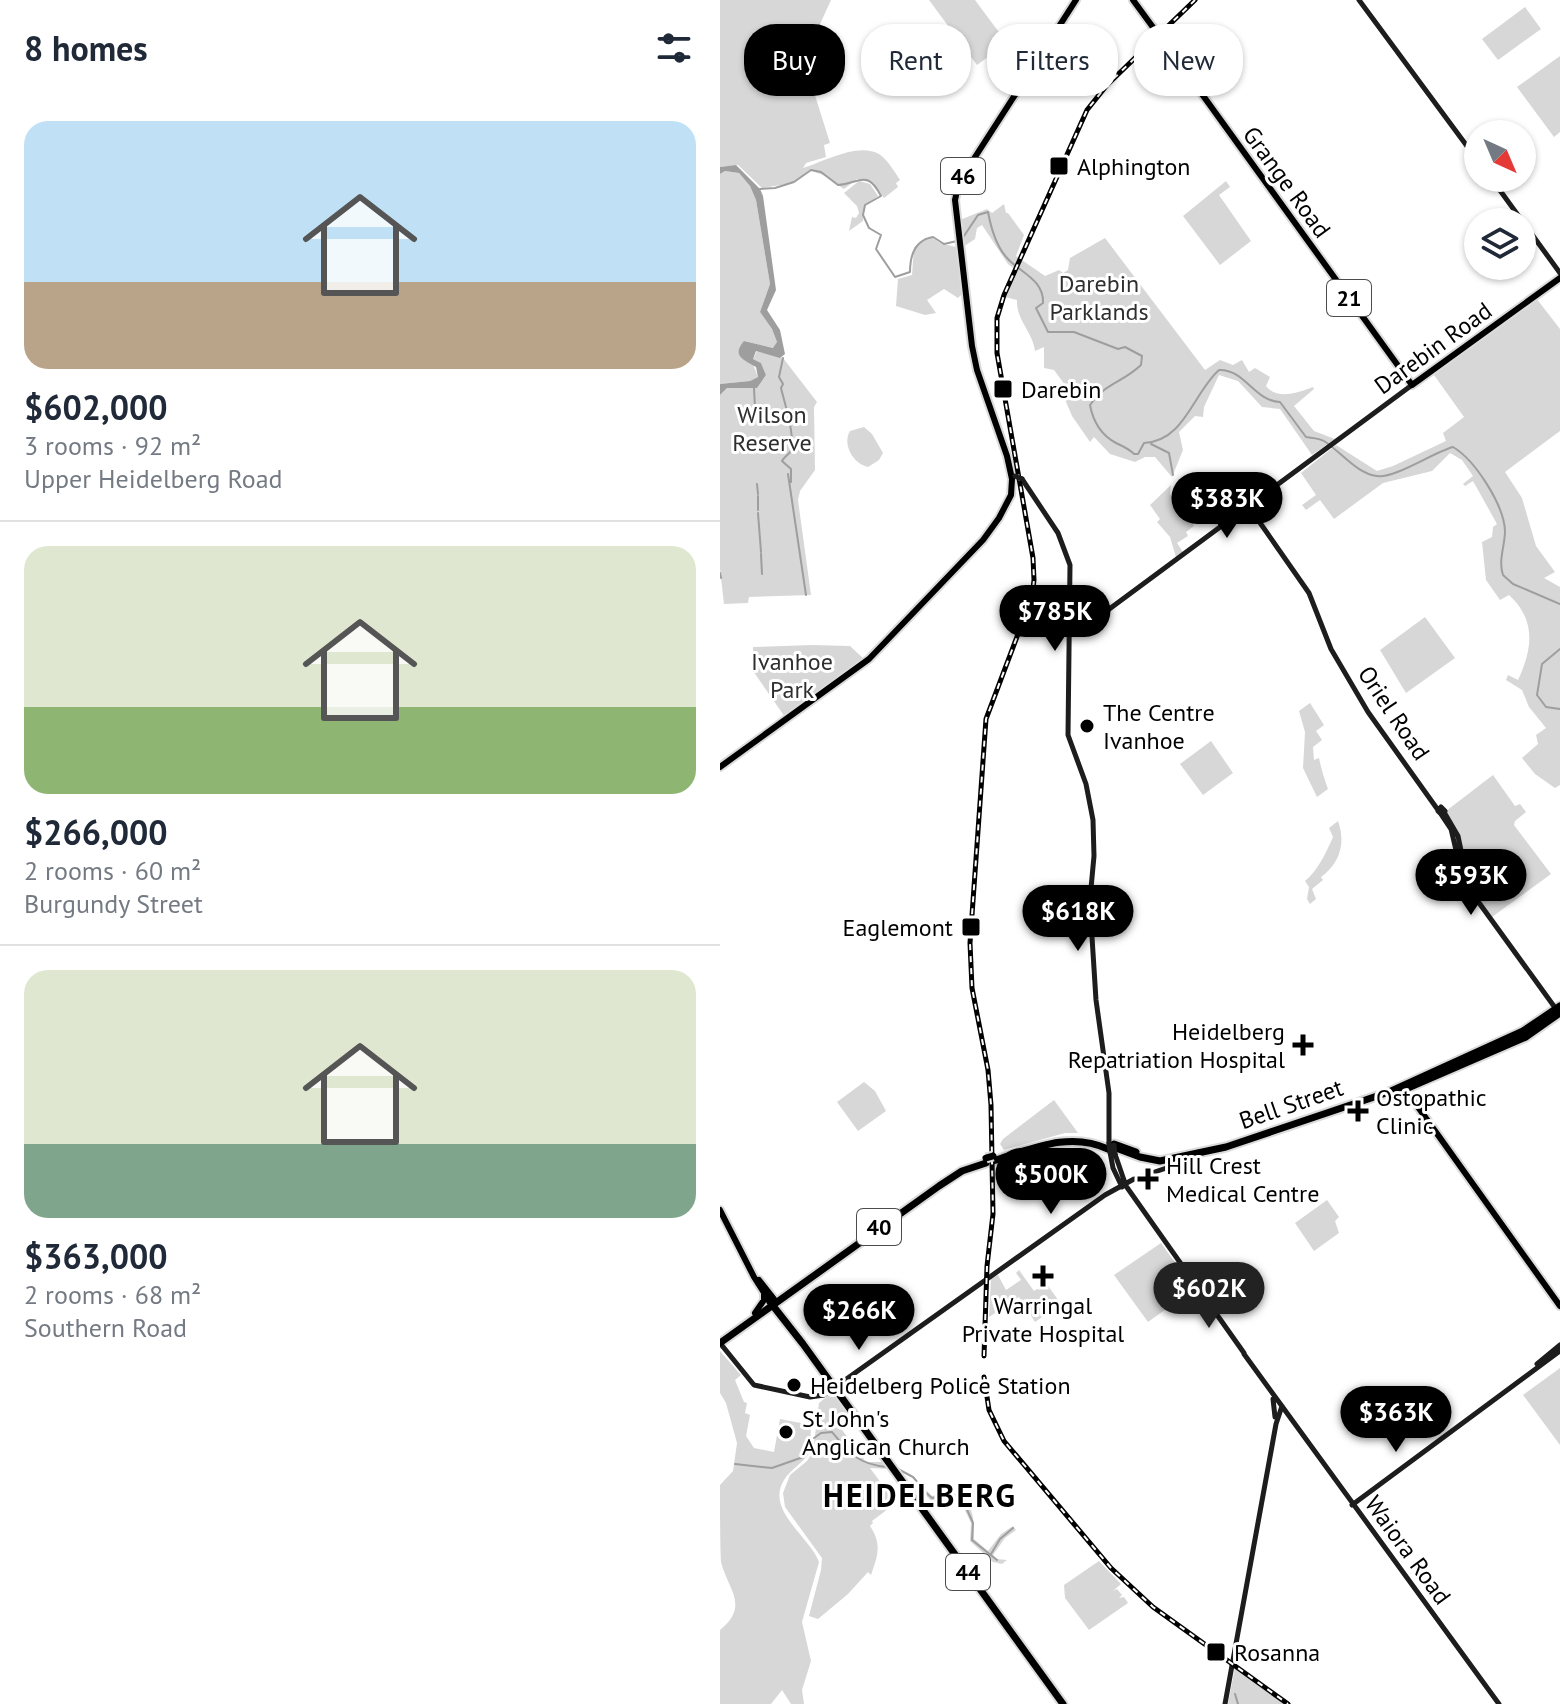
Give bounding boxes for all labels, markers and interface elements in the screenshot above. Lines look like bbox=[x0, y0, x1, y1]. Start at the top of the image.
chip: Buy bbox=[744, 24, 845, 96]
chip: Rent bbox=[861, 24, 971, 96]
chip: Filters bbox=[987, 24, 1118, 96]
chip: New bbox=[1134, 24, 1243, 96]
text: 8 homes bbox=[24, 26, 148, 70]
icon: filters bbox=[652, 26, 696, 70]
street label: Grange Road bbox=[1236, 120, 1338, 244]
north arrow bbox=[1464, 120, 1536, 192]
map controls bbox=[1464, 120, 1536, 280]
place label: Alphington bbox=[1077, 151, 1190, 182]
marker: Alphington bbox=[1048, 155, 1070, 177]
road number: 46 bbox=[941, 158, 985, 194]
icon: home bbox=[288, 173, 432, 317]
button: layers bbox=[1464, 208, 1536, 280]
park label: Darebin Parklands bbox=[1049, 268, 1149, 327]
road number: 21 bbox=[1327, 280, 1371, 316]
street label: Darebin Road bbox=[1368, 295, 1498, 401]
place label: Darebin bbox=[1021, 374, 1101, 405]
marker: Darebin bbox=[992, 378, 1014, 400]
text: $602,000 bbox=[24, 385, 168, 429]
park label: Wilson Reserve bbox=[732, 399, 812, 458]
text: 3 rooms · 92 m² bbox=[24, 429, 201, 462]
text: Upper Heidelberg Road bbox=[24, 462, 283, 495]
pin: $383K bbox=[1171, 472, 1283, 540]
text: $383K bbox=[1189, 481, 1265, 514]
pin: $785K bbox=[999, 585, 1111, 653]
text: $785K bbox=[1017, 594, 1093, 627]
icon: home bbox=[288, 598, 432, 742]
park label: Ivanhoe Park bbox=[751, 646, 833, 705]
street label: Oriel Road bbox=[1351, 660, 1437, 766]
place label: The Centre Ivanhoe bbox=[1103, 697, 1215, 756]
marker: The Centre Ivanhoe bbox=[1078, 717, 1096, 735]
text: $266,000 bbox=[24, 810, 168, 854]
pin: $593K bbox=[1415, 849, 1527, 917]
text: 2 rooms · 60 m² bbox=[24, 854, 201, 887]
text: $593K bbox=[1433, 858, 1509, 891]
pin: $618K bbox=[1022, 885, 1134, 953]
text: Burgundy Street bbox=[24, 887, 203, 920]
text: $618K bbox=[1040, 894, 1116, 927]
place label: Eaglemont bbox=[843, 912, 953, 943]
marker: Eaglemont bbox=[960, 916, 982, 938]
place label: Heidelberg Repatriation Hospital bbox=[1068, 1016, 1285, 1075]
icon: home bbox=[288, 1022, 432, 1166]
marker: Heidelberg Repatriation Hospital bbox=[1292, 1034, 1314, 1056]
street label: Bell Street bbox=[1235, 1072, 1347, 1136]
place label: Ostopathic Clinic bbox=[1376, 1082, 1487, 1141]
marker: Ostopathic Clinic bbox=[1347, 1100, 1369, 1122]
pin: $500K bbox=[995, 1148, 1107, 1216]
place label: Hill Crest Medical Centre bbox=[1166, 1150, 1319, 1209]
text: $500K bbox=[1013, 1157, 1089, 1190]
marker: Hill Crest Medical Centre bbox=[1137, 1168, 1159, 1190]
road number: 40 bbox=[857, 1209, 901, 1245]
text: $363,000 bbox=[24, 1234, 168, 1278]
pin: $602K bbox=[1153, 1262, 1265, 1330]
marker: Warringal Private Hospital bbox=[1032, 1265, 1054, 1287]
text: $602K bbox=[1171, 1271, 1247, 1304]
text: 2 rooms · 68 m² bbox=[24, 1278, 201, 1311]
pin: $266K bbox=[803, 1284, 915, 1352]
place label: Warringal Private Hospital bbox=[962, 1290, 1124, 1349]
text: $266K bbox=[821, 1293, 897, 1326]
text: Southern Road bbox=[24, 1311, 187, 1344]
place label: Heidelberg Police Station bbox=[810, 1370, 1071, 1401]
marker: Heidelberg Police Station bbox=[785, 1376, 803, 1394]
pin: $363K bbox=[1340, 1386, 1452, 1454]
text: $363K bbox=[1358, 1395, 1434, 1428]
place label: St John's Anglican Church bbox=[802, 1403, 970, 1462]
marker: St John's Anglican Church bbox=[777, 1423, 795, 1441]
district label: HEIDELBERG bbox=[823, 1474, 1017, 1516]
street label: Waiora Road bbox=[1358, 1489, 1458, 1611]
road number: 44 bbox=[946, 1554, 990, 1590]
place label: Rosanna bbox=[1234, 1637, 1320, 1668]
marker: Rosanna bbox=[1205, 1641, 1227, 1663]

